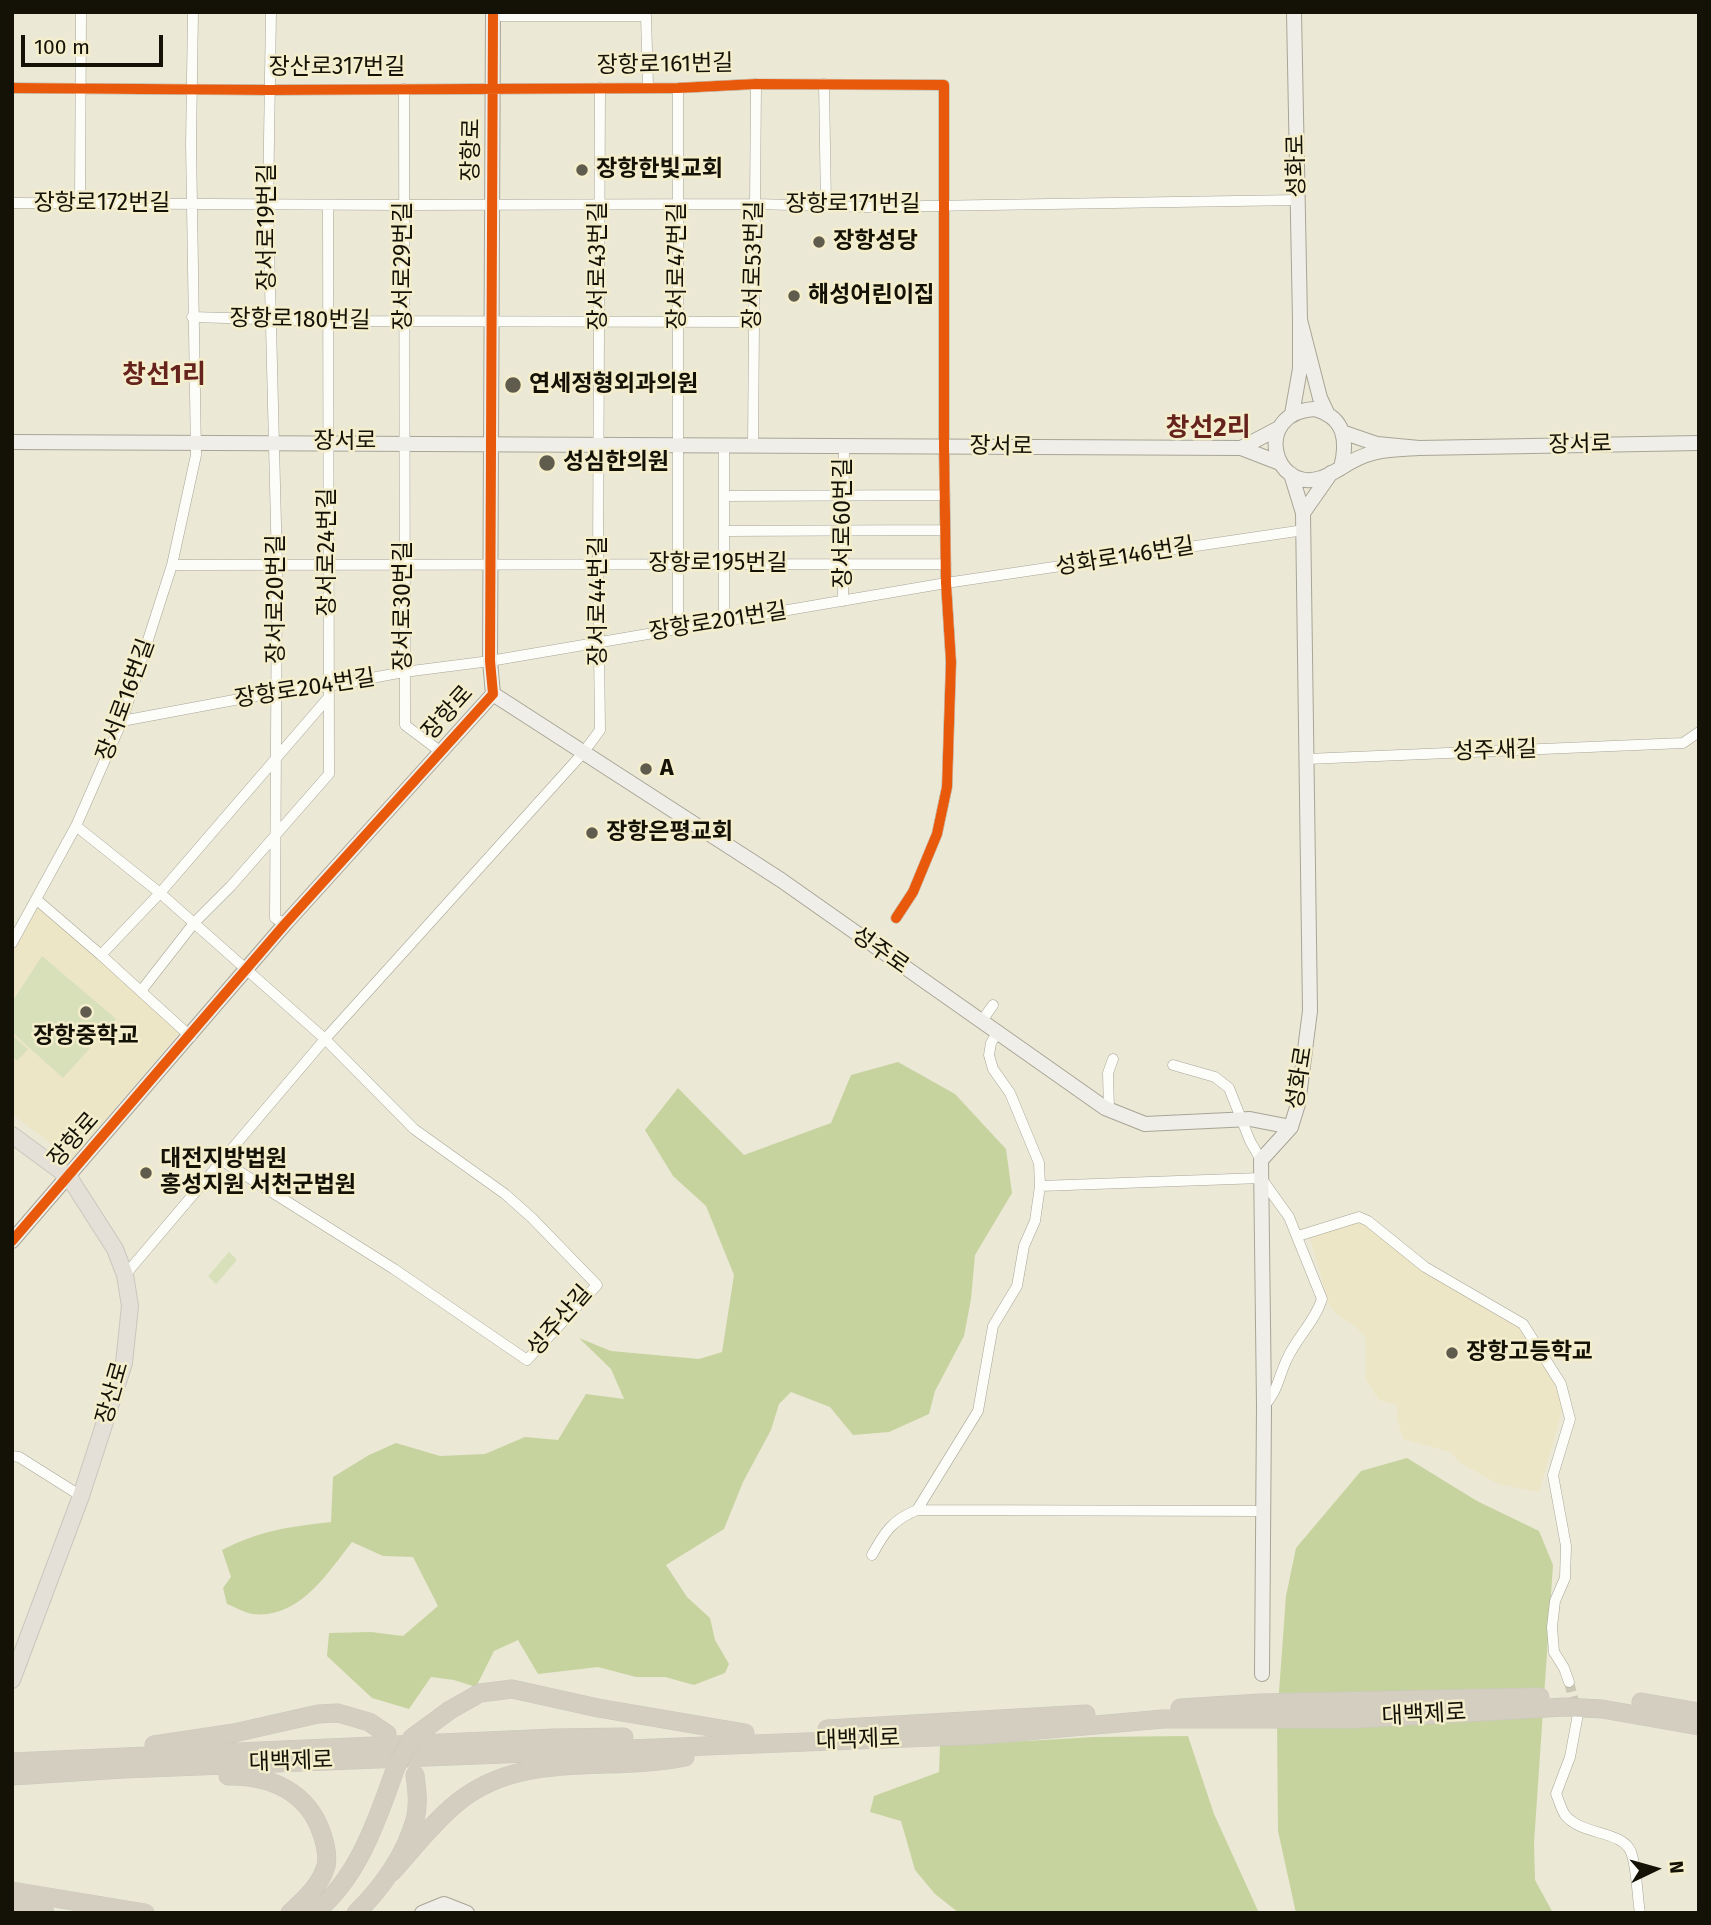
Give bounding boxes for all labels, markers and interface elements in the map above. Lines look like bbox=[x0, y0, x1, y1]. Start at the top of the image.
scale bar bbox=[24, 21, 166, 65]
text: 100 m bbox=[34, 34, 90, 60]
street label: 장항로161번길 bbox=[596, 50, 734, 80]
street label: 장산로317번길 bbox=[269, 54, 405, 82]
street label: 장항로 bbox=[458, 118, 486, 182]
street label: 성화로 bbox=[1283, 134, 1311, 198]
place label: 장항한빛교회 bbox=[596, 156, 723, 184]
marker: 장항한빛교회 bbox=[574, 162, 590, 178]
street label: 장서로19번길 bbox=[254, 163, 282, 291]
street label: 장항로172번길 bbox=[33, 190, 171, 218]
street label: 장항로171번길 bbox=[785, 191, 921, 219]
street label: 장서로53번길 bbox=[739, 200, 769, 330]
street label: 장서로29번길 bbox=[390, 201, 418, 331]
street label: 장서로43번길 bbox=[585, 201, 613, 331]
street label: 장서로47번길 bbox=[664, 202, 692, 330]
place label: 장항성당 bbox=[833, 228, 918, 256]
marker: 장항성당 bbox=[811, 234, 827, 250]
place label: 해성어린이집 bbox=[808, 282, 935, 310]
marker: 해성어린이집 bbox=[786, 288, 802, 304]
street label: 장항로180번길 bbox=[229, 305, 371, 335]
district label: 창선1리 bbox=[122, 360, 206, 392]
place label: 연세정형외과의원 bbox=[529, 371, 698, 399]
marker: 연세정형외과의원 bbox=[503, 375, 523, 395]
district label: 창선2리 bbox=[1165, 413, 1251, 445]
street label: 장서로 bbox=[313, 428, 377, 456]
street label: 장서로 bbox=[1548, 431, 1612, 459]
street label: 장서로 bbox=[969, 433, 1033, 461]
place label: 성심한의원 bbox=[563, 449, 669, 477]
marker: 성심한의원 bbox=[537, 453, 557, 473]
street label: 장서로60번길 bbox=[830, 458, 858, 588]
street label: 장서로24번길 bbox=[314, 488, 342, 616]
street label: 성화로146번길 bbox=[1054, 532, 1196, 582]
street label: 장서로20번길 bbox=[263, 534, 291, 664]
street label: 장서로44번길 bbox=[585, 536, 613, 666]
street label: 장서로30번길 bbox=[390, 541, 418, 671]
street label: 장항로195번길 bbox=[648, 550, 788, 578]
street label: 장항로201번길 bbox=[647, 597, 789, 647]
street label: 장서로16번길 bbox=[91, 635, 161, 765]
street label: 장항로204번길 bbox=[233, 664, 377, 714]
street label: 장항로 bbox=[417, 680, 479, 746]
street label: 성주새길 bbox=[1452, 736, 1538, 766]
place label: A bbox=[660, 755, 674, 783]
marker: A bbox=[638, 761, 654, 777]
place label: 장항은평교회 bbox=[606, 819, 733, 847]
marker: 장항은평교회 bbox=[584, 825, 600, 841]
street label: 성주로 bbox=[846, 921, 914, 981]
marker: 장항중학교 bbox=[78, 1004, 94, 1020]
place label: 장항중학교 bbox=[33, 1023, 139, 1051]
street label: 성화로 bbox=[1281, 1044, 1319, 1112]
street label: 장항로 bbox=[43, 1107, 105, 1173]
place label: 대전지방법원 홍성지원 서천군법원 bbox=[160, 1146, 356, 1200]
marker: 대전지방법원 홍성지원 서천군법원 bbox=[138, 1165, 154, 1181]
street label: 성주산길 bbox=[522, 1280, 598, 1362]
place label: 장항고등학교 bbox=[1466, 1339, 1593, 1367]
marker: 장항고등학교 bbox=[1444, 1345, 1460, 1361]
street label: 장산로 bbox=[91, 1359, 135, 1427]
street label: 대백제로 bbox=[1381, 1699, 1467, 1731]
street label: 대백제로 bbox=[815, 1725, 901, 1755]
street label: 대백제로 bbox=[248, 1747, 334, 1777]
north arrow bbox=[1620, 1834, 1690, 1904]
text: N bbox=[1664, 1860, 1688, 1874]

